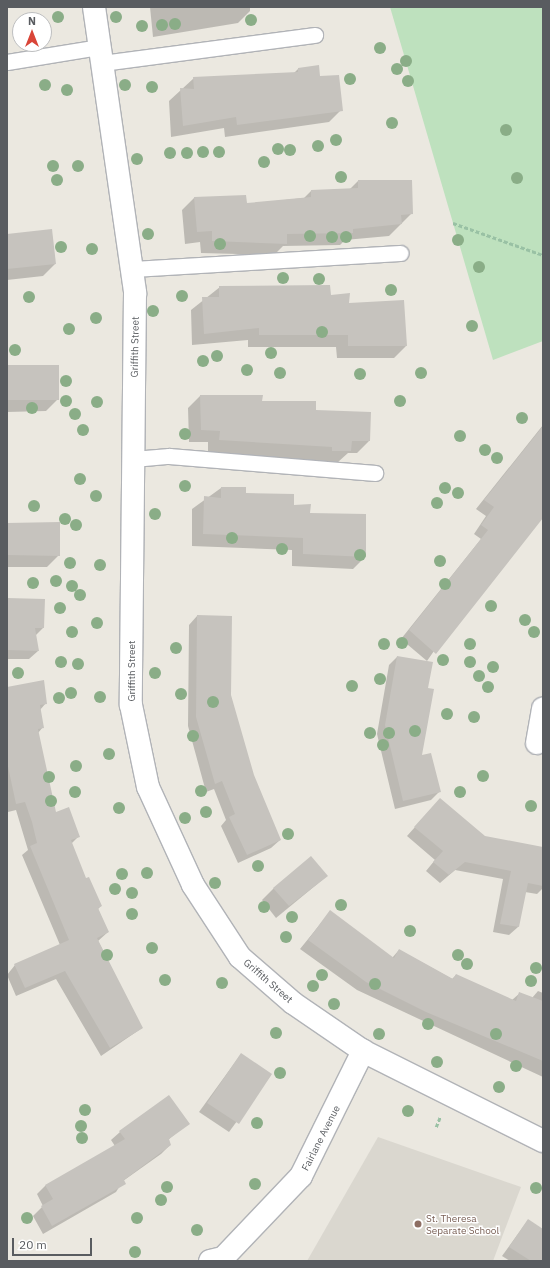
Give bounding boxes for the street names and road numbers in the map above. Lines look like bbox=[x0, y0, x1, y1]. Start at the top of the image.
street label: Griffith Street bbox=[128, 316, 142, 378]
street label: Griffith Street bbox=[126, 640, 138, 702]
street label: Griffith Street bbox=[241, 956, 295, 1006]
street label: Fairlane Avenue bbox=[299, 1103, 343, 1173]

